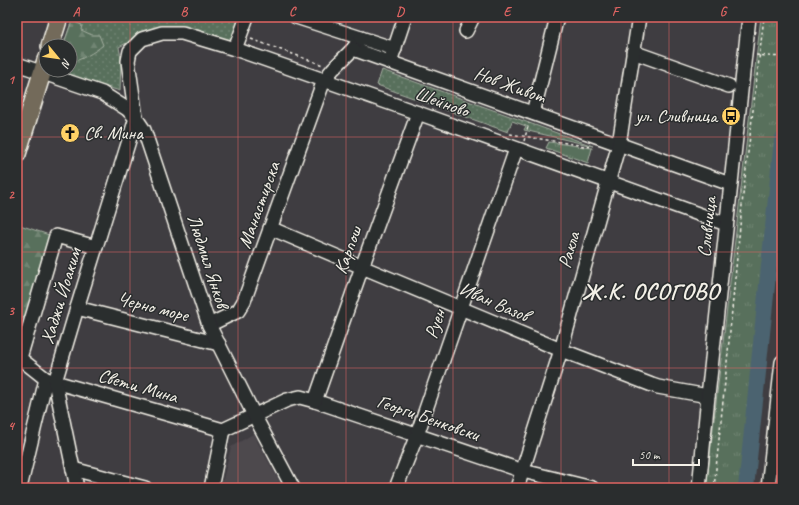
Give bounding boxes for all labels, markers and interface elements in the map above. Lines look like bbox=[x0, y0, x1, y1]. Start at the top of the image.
text: A bbox=[73, 4, 81, 20]
text: B bbox=[181, 4, 189, 20]
text: C bbox=[289, 4, 297, 20]
text: D bbox=[396, 4, 405, 20]
text: E bbox=[504, 4, 513, 20]
text: F bbox=[612, 4, 621, 20]
text: G bbox=[720, 4, 728, 20]
north arrow bbox=[38, 38, 78, 78]
text: N bbox=[58, 56, 75, 71]
street label: Нов Живот bbox=[471, 61, 550, 109]
text: 1 bbox=[8, 72, 16, 88]
street label: Шейново bbox=[412, 81, 474, 124]
place label: ул. Сливница bbox=[634, 104, 719, 128]
bus stop icon: ул. Сливница bbox=[720, 105, 742, 127]
place label: Св. Мина bbox=[84, 121, 144, 145]
church icon: Св. Мина bbox=[59, 122, 81, 144]
street label: Манастирска bbox=[232, 157, 286, 252]
text: 2 bbox=[8, 187, 15, 203]
street label: Сливница bbox=[692, 194, 722, 258]
street label: Людмил Янков bbox=[182, 211, 236, 314]
street label: Карпош bbox=[328, 222, 368, 277]
street label: Ракла bbox=[552, 228, 586, 271]
street label: Хаджи Йоаким bbox=[35, 243, 87, 347]
street label: Иван Вазов bbox=[456, 277, 536, 329]
district label: Ж.К. ОСОГОВО bbox=[582, 277, 722, 306]
street label: Черно море bbox=[115, 287, 193, 328]
text: 3 bbox=[8, 303, 15, 319]
street label: Руен bbox=[419, 305, 452, 342]
street label: Свети Мина bbox=[95, 363, 182, 409]
street label: Георги Бенковски bbox=[374, 389, 484, 447]
text: 4 bbox=[8, 418, 16, 434]
scale bar bbox=[633, 441, 699, 467]
text: 50 m bbox=[639, 447, 661, 463]

